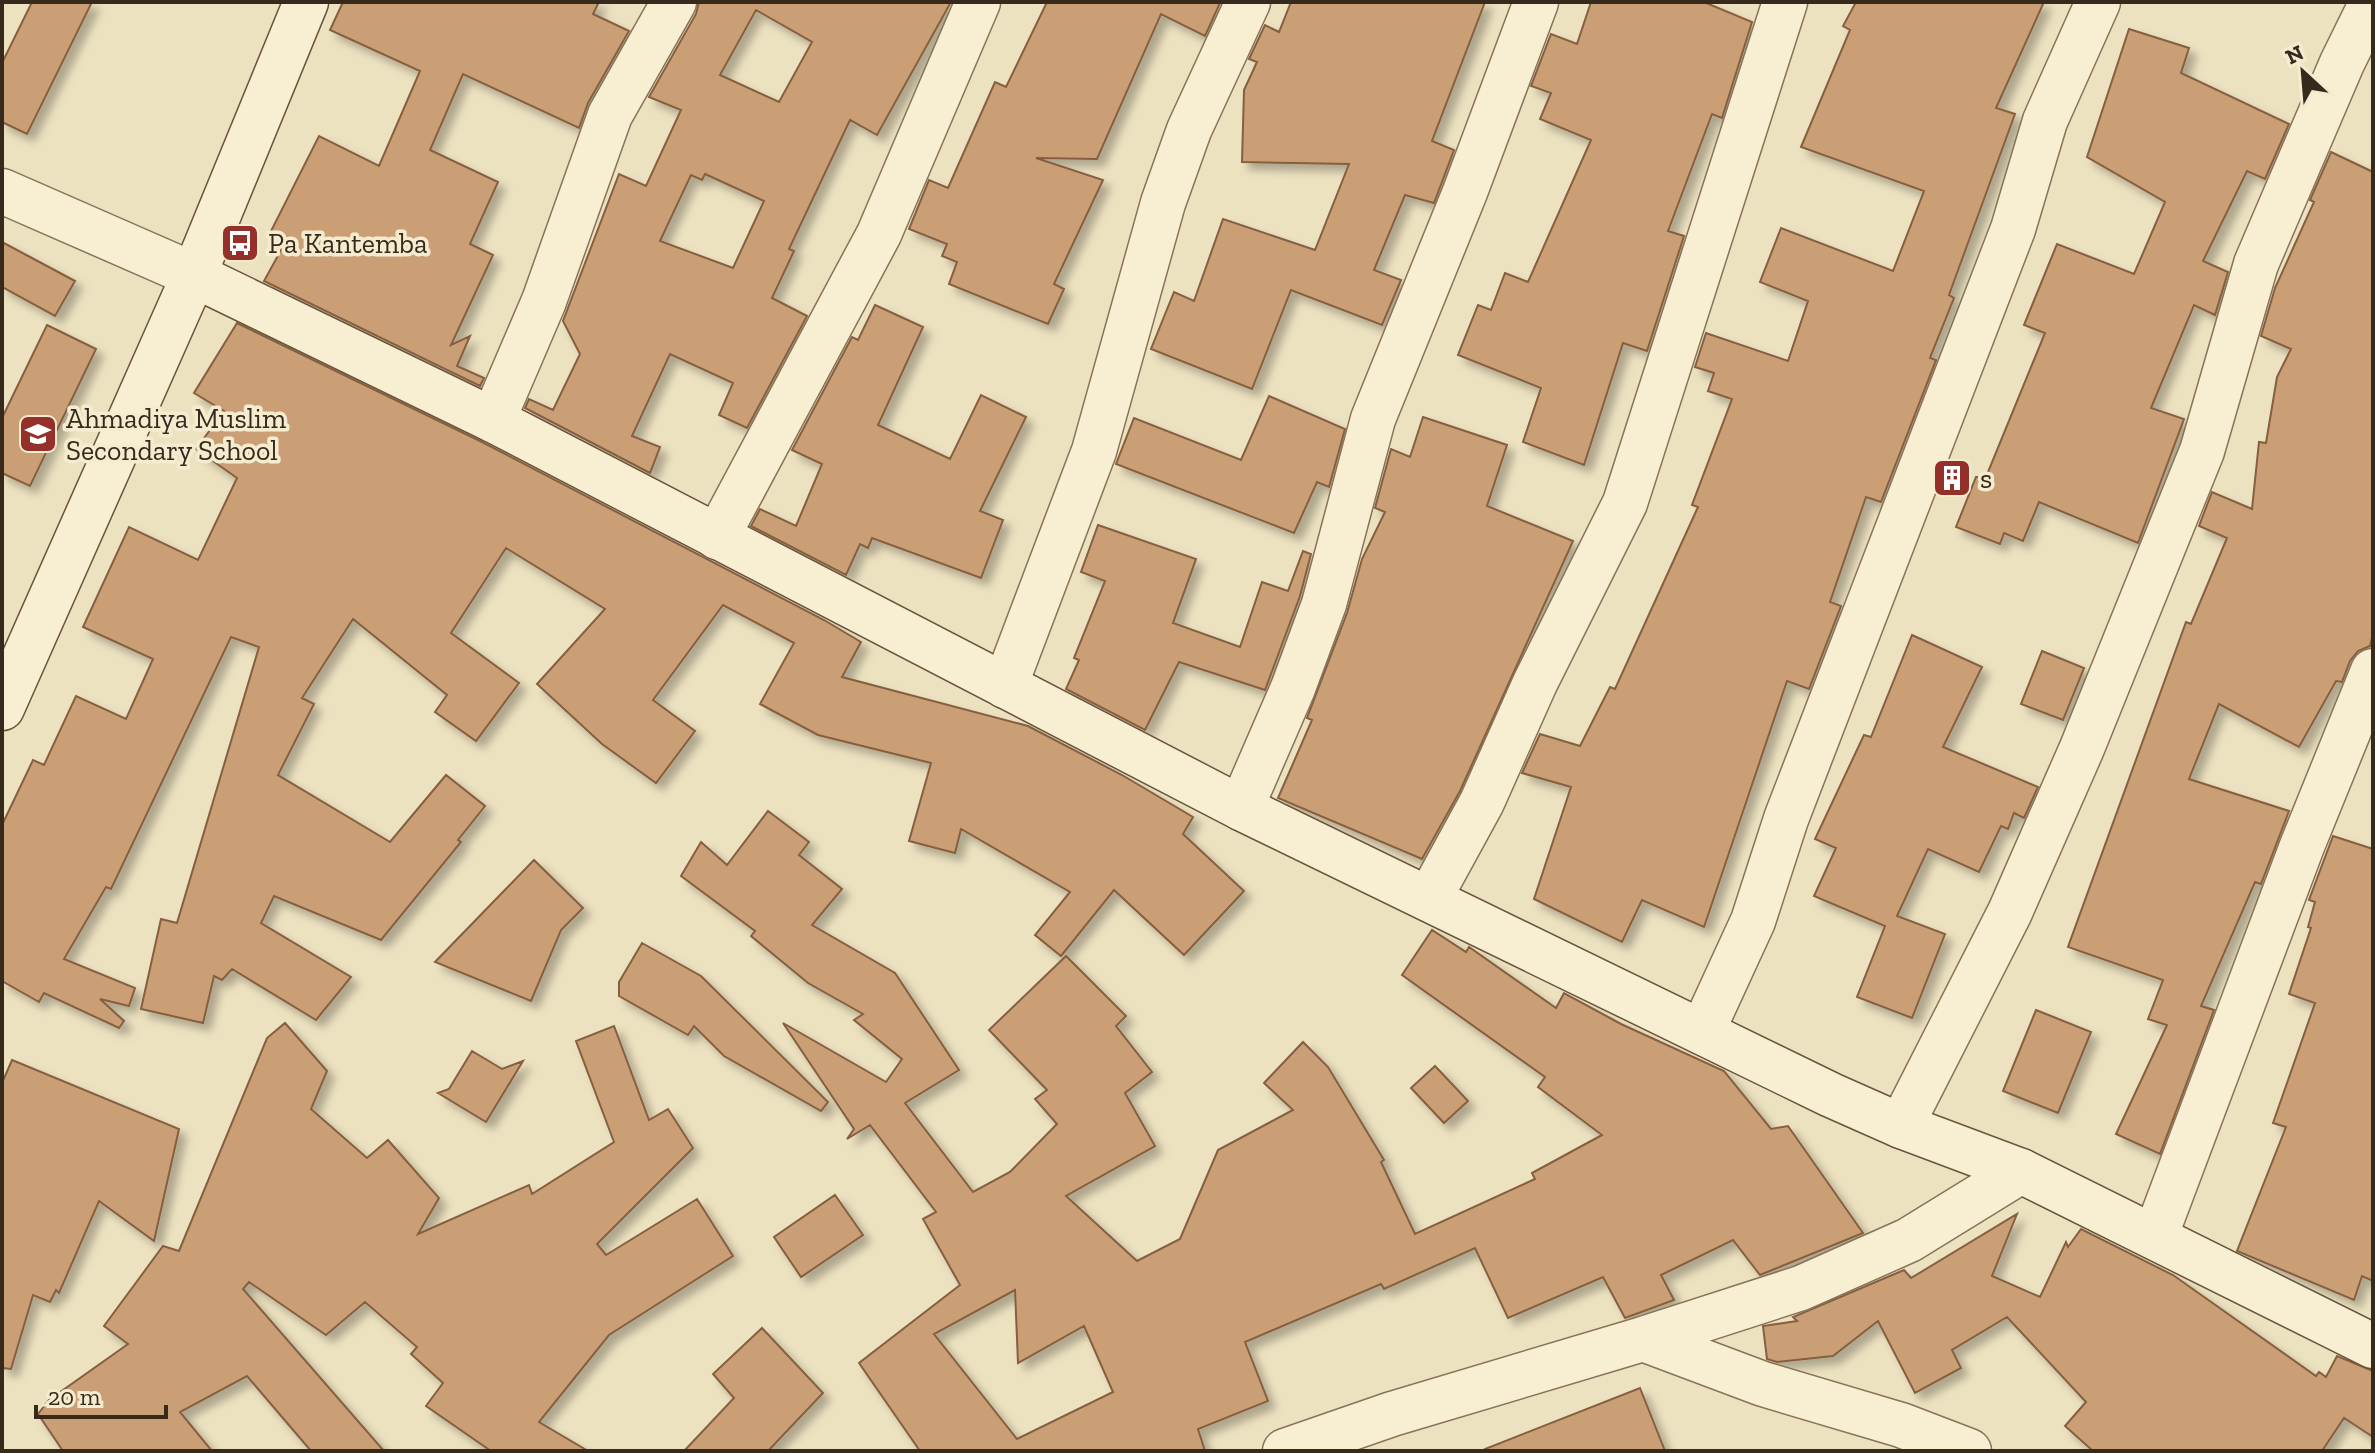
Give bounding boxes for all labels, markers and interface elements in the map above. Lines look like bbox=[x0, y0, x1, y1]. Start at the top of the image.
north arrow bbox=[2263, 32, 2343, 112]
text: N bbox=[2281, 39, 2308, 70]
bus stop icon: Pa Kantemba bbox=[219, 222, 261, 264]
place label: Pa Kantemba bbox=[268, 227, 428, 260]
place label: Ahmadiya Muslim Secondary School bbox=[66, 402, 286, 467]
school or university icon: Ahmadiya Muslim Secondary School bbox=[17, 413, 59, 455]
building icon: s bbox=[1931, 457, 1973, 499]
place label: s bbox=[1980, 462, 1992, 495]
scale bar bbox=[36, 1369, 166, 1419]
text: 20 m bbox=[48, 1382, 101, 1411]

